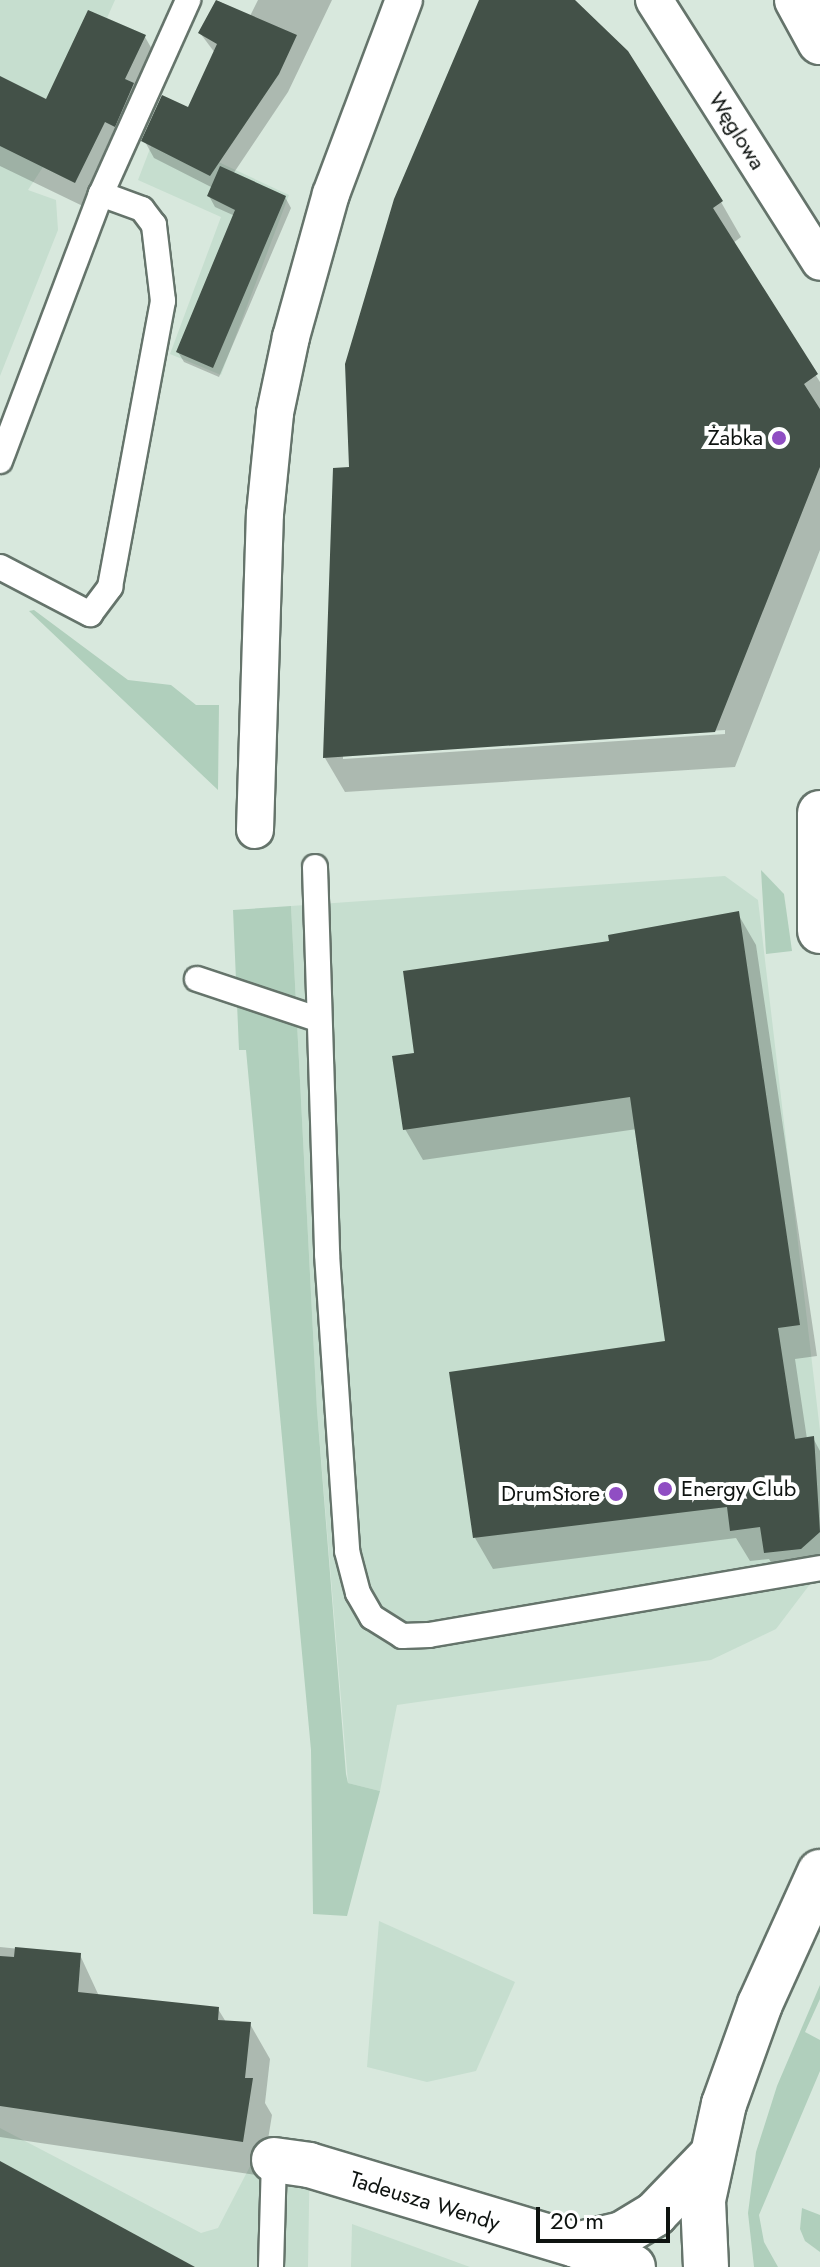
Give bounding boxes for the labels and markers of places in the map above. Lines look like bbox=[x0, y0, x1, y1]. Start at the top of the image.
place label: Żabka bbox=[708, 425, 763, 451]
marker: Żabka bbox=[770, 429, 788, 447]
place label: Energy Club bbox=[681, 1476, 796, 1502]
marker: Energy Club bbox=[656, 1480, 674, 1498]
place label: DrumStore bbox=[501, 1481, 600, 1507]
marker: DrumStore bbox=[607, 1485, 625, 1503]

